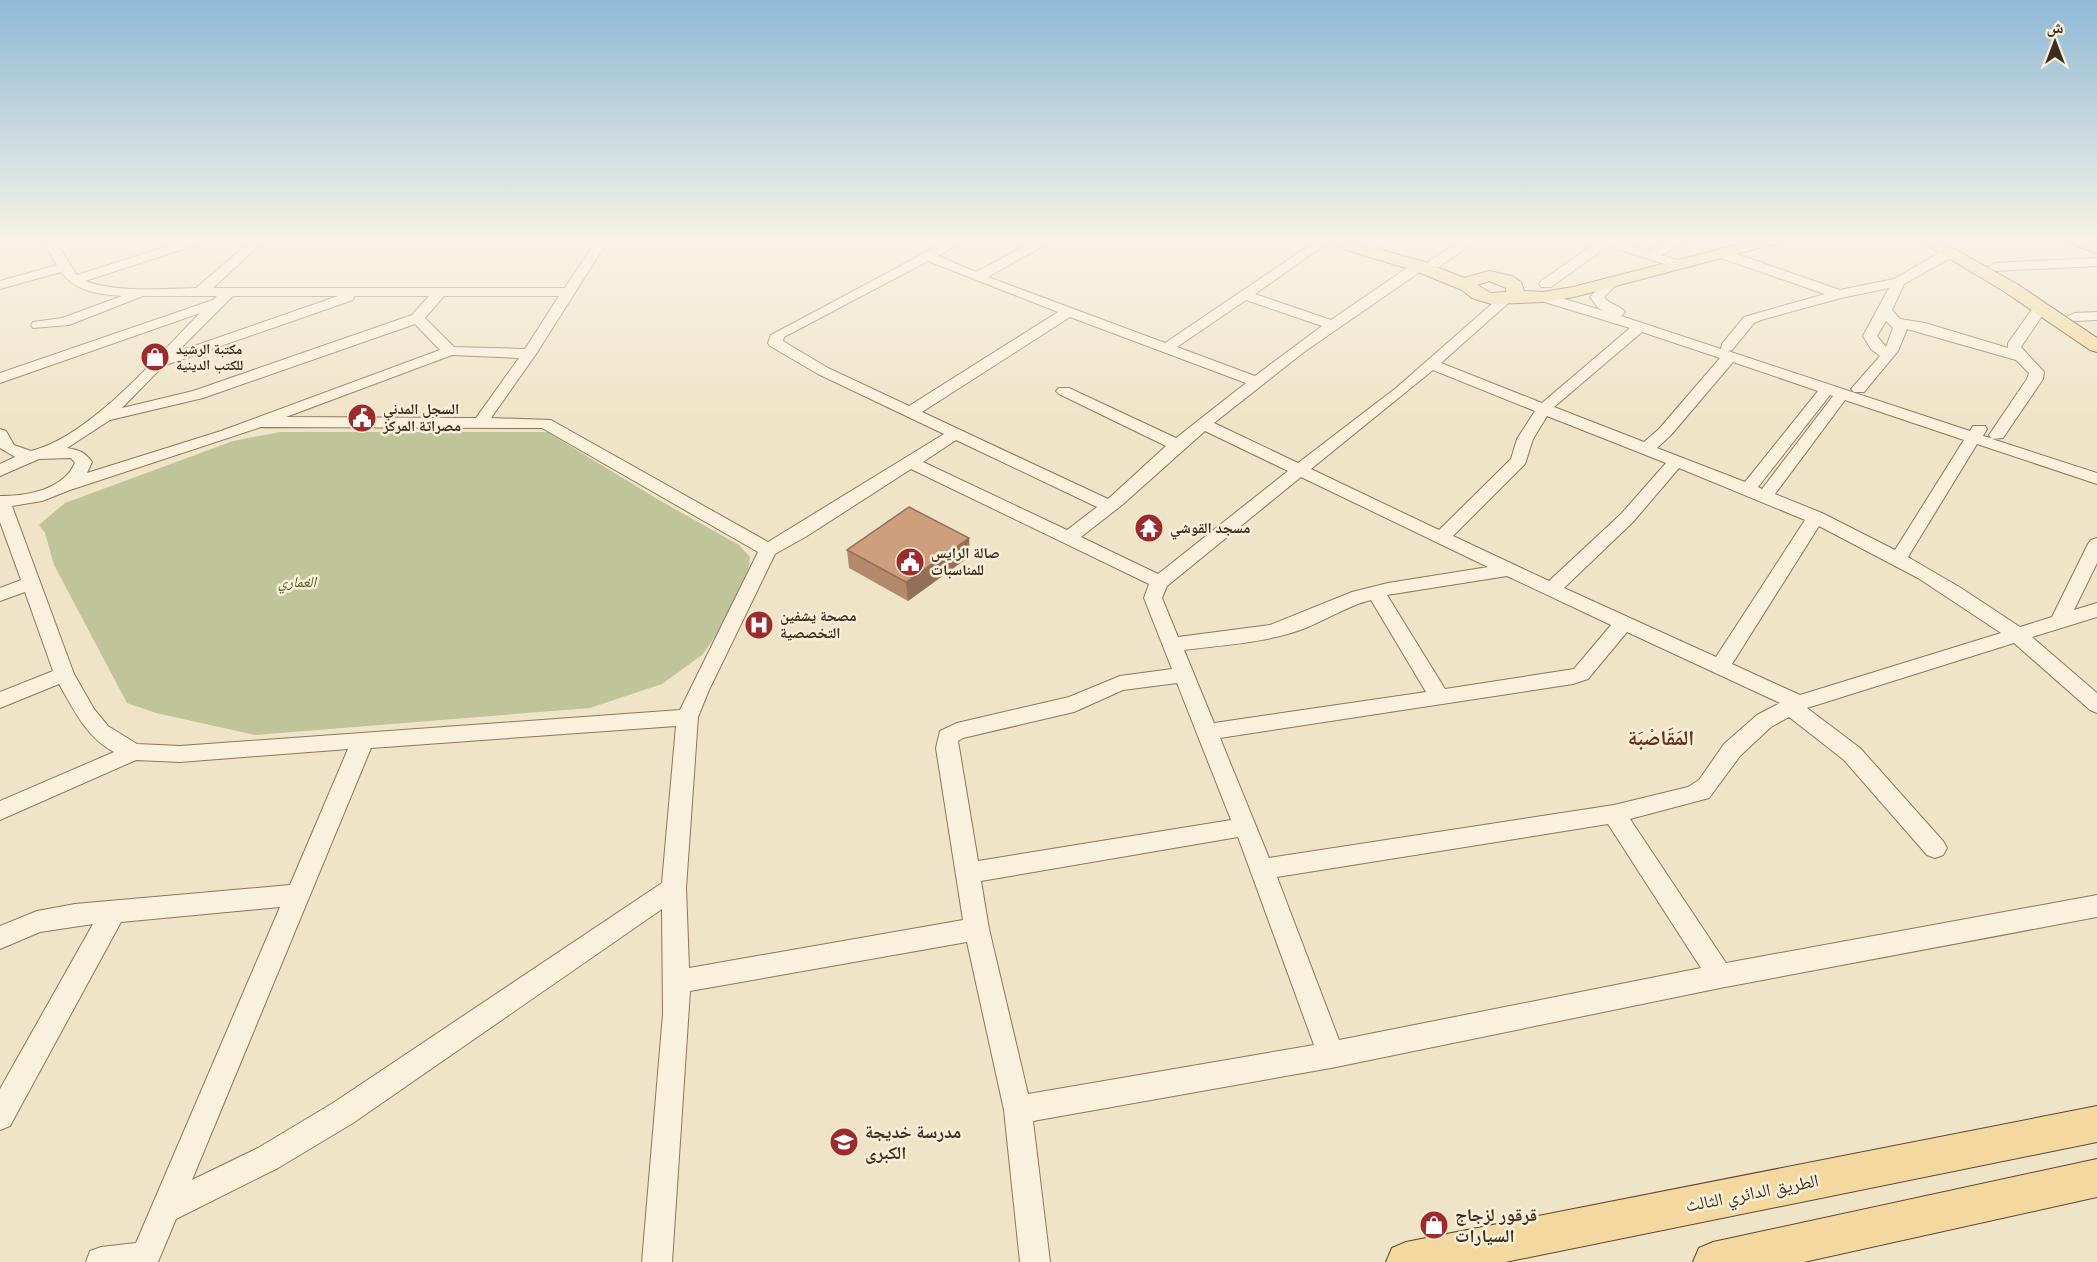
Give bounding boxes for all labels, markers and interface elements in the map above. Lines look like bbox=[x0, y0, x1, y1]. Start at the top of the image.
north arrow bbox=[2025, 12, 2085, 72]
text: ش bbox=[2047, 19, 2064, 37]
shop icon: مكتبة الرشيد للكتب الدينية bbox=[139, 341, 171, 373]
place label: مكتبة الرشيد للكتب الدينية bbox=[176, 342, 243, 374]
place label: السجل المدني مصراتة المركز bbox=[382, 401, 461, 434]
public building icon: السجل المدني مصراتة المركز bbox=[346, 402, 378, 434]
temple icon: مسجد القوشي bbox=[1133, 512, 1165, 544]
place label: مسجد القوشي bbox=[1170, 520, 1250, 540]
place label: صالة الرايس للمناسبات bbox=[931, 545, 1000, 579]
public building icon: صالة الرايس للمناسبات bbox=[894, 546, 926, 578]
park label: الغماري bbox=[278, 574, 317, 594]
place label: مصحة يشفين التخصصية bbox=[780, 608, 857, 641]
hospital icon: مصحة يشفين التخصصية bbox=[743, 609, 775, 641]
district label: المَقَاصْبَة bbox=[1628, 726, 1694, 750]
place label: مدرسة خديجة الكبرى bbox=[865, 1122, 961, 1164]
school or university icon: مدرسة خديجة الكبرى bbox=[828, 1126, 860, 1158]
street label: الطريق الدائري الثالث bbox=[1684, 1170, 1821, 1220]
place label: قرقور لزجاج السيارات bbox=[1455, 1205, 1537, 1246]
shop icon: قرقور لزجاج السيارات bbox=[1418, 1209, 1450, 1241]

